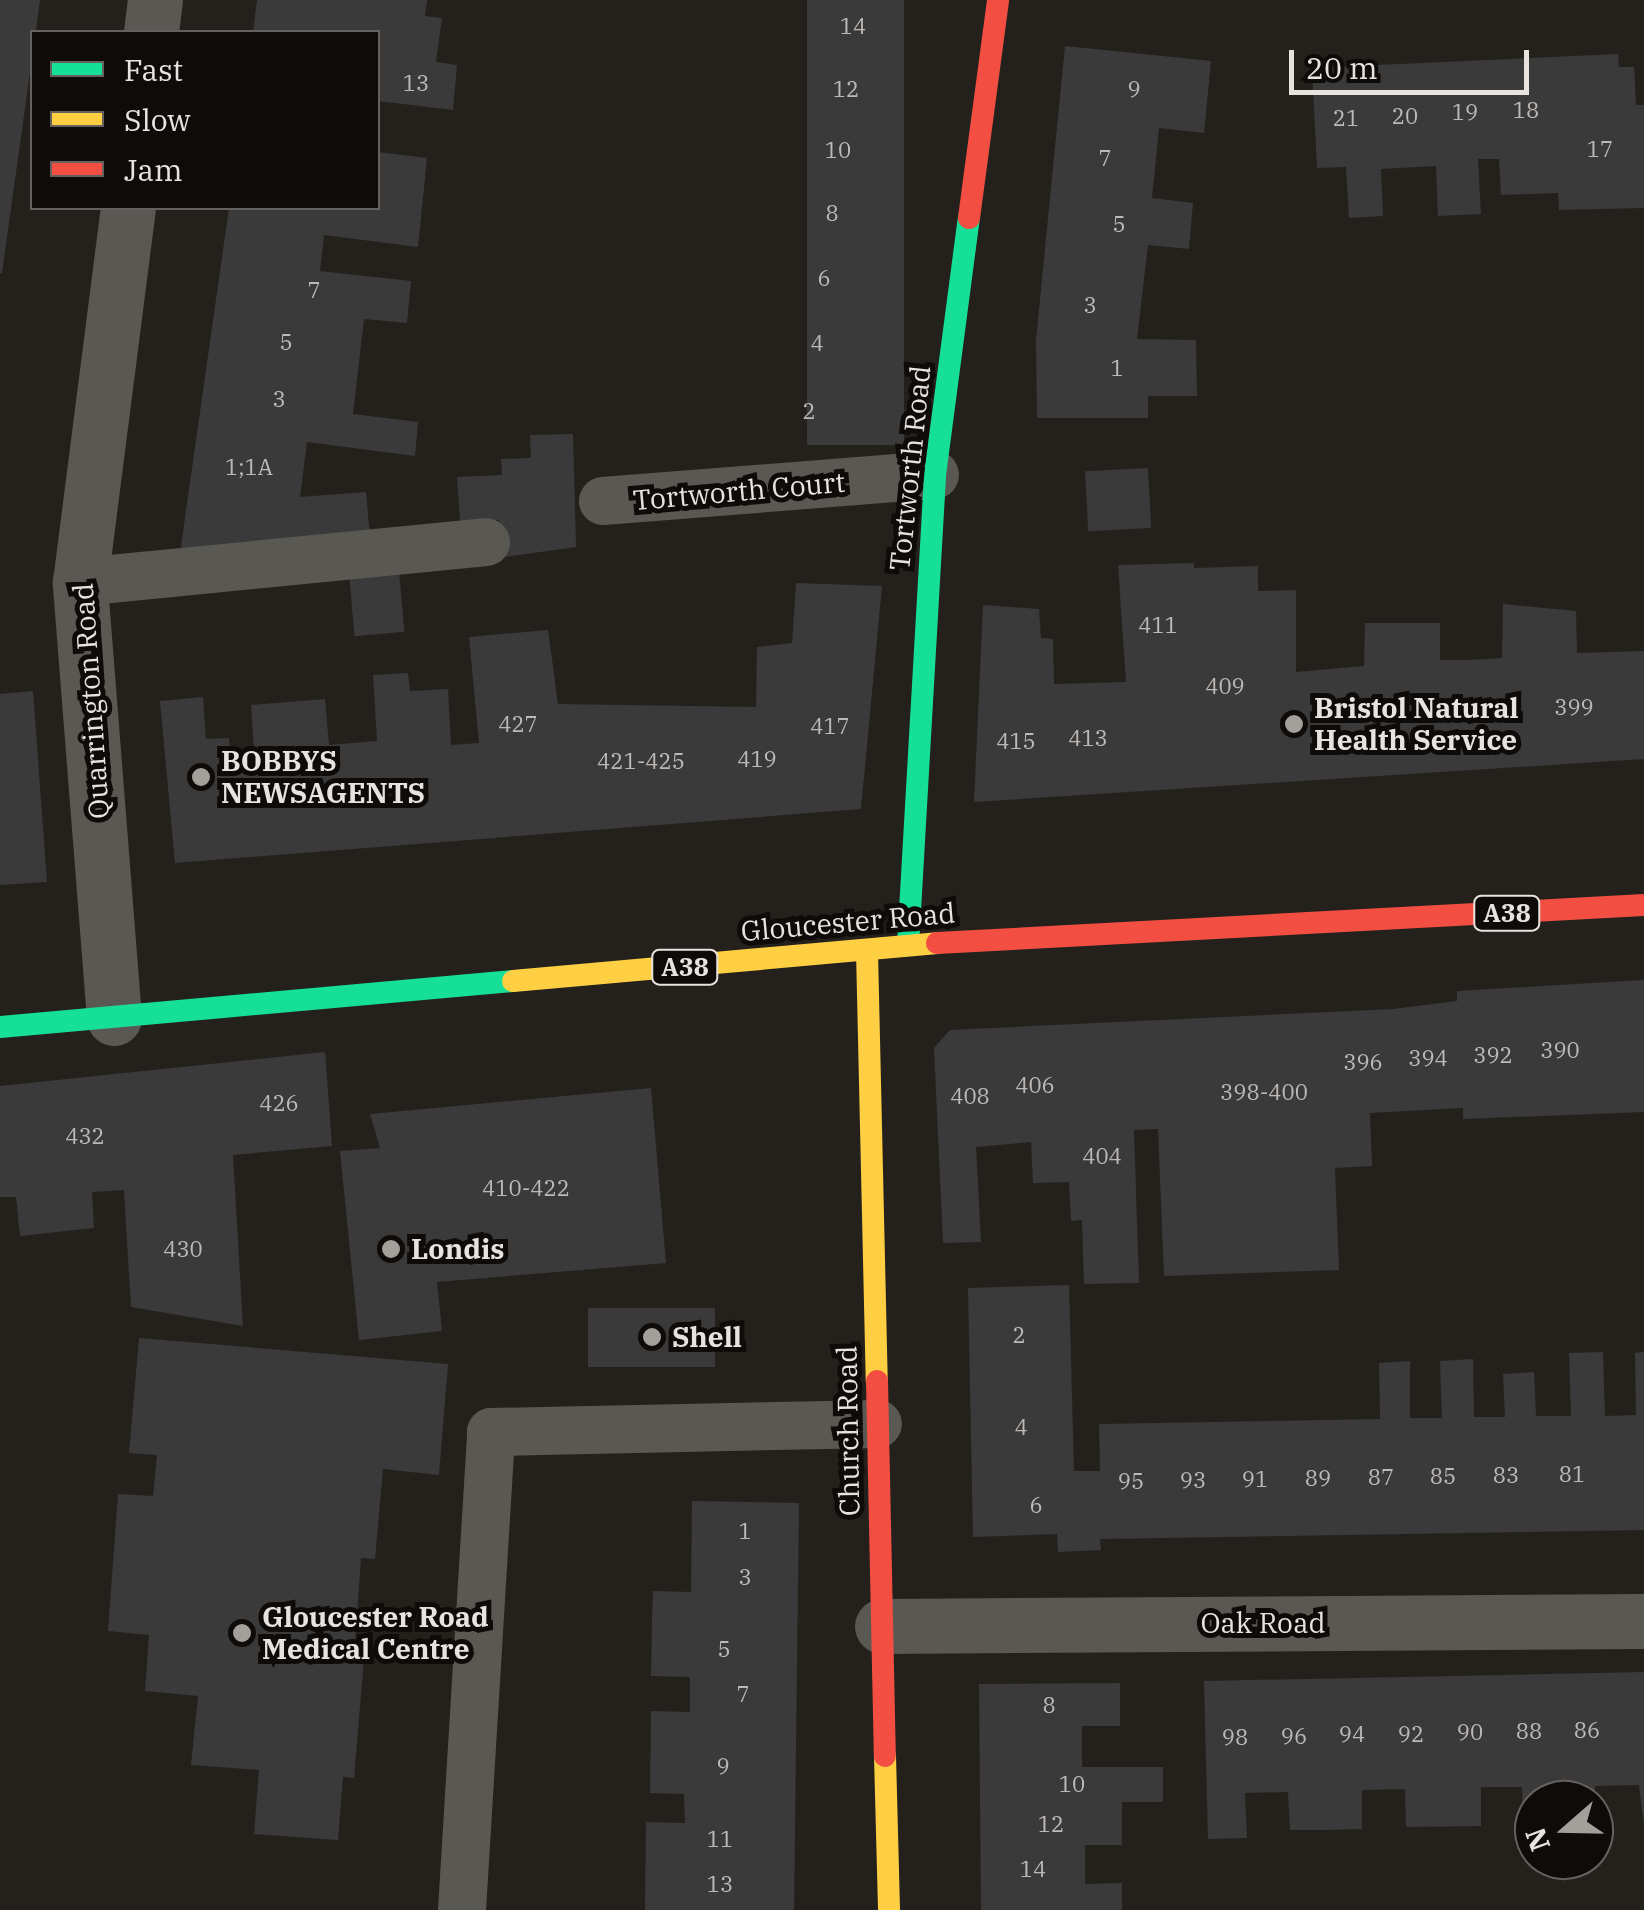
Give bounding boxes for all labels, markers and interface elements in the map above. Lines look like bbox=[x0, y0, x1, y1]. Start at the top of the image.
house number: 14 bbox=[840, 13, 866, 39]
legend bbox=[30, 30, 380, 210]
scale bar bbox=[1294, 30, 1534, 92]
text: 20 m bbox=[1306, 48, 1378, 87]
text: Fast bbox=[124, 50, 183, 89]
house number: 13 bbox=[403, 70, 429, 96]
house number: 12 bbox=[833, 76, 859, 102]
house number: 9 bbox=[1127, 76, 1141, 102]
house number: 18 bbox=[1513, 97, 1539, 123]
house number: 19 bbox=[1452, 99, 1478, 125]
text: Slow bbox=[124, 100, 191, 139]
house number: 20 bbox=[1392, 103, 1418, 129]
house number: 21 bbox=[1333, 105, 1359, 131]
house number: 17 bbox=[1587, 136, 1613, 162]
house number: 10 bbox=[825, 137, 851, 163]
house number: 7 bbox=[1098, 145, 1112, 171]
text: Jam bbox=[124, 150, 183, 189]
house number: 8 bbox=[825, 200, 839, 226]
house number: 5 bbox=[1112, 211, 1126, 237]
house number: 6 bbox=[817, 265, 831, 291]
house number: 7 bbox=[307, 277, 321, 303]
house number: 3 bbox=[1083, 292, 1097, 318]
house number: 5 bbox=[279, 329, 293, 355]
house number: 4 bbox=[810, 330, 824, 356]
house number: 1 bbox=[1110, 355, 1124, 381]
street label: Tortworth Road bbox=[883, 364, 937, 572]
house number: 3 bbox=[272, 386, 286, 412]
house number: 2 bbox=[802, 398, 816, 424]
house number: 1;1A bbox=[225, 454, 273, 480]
street label: Tortworth Court bbox=[632, 465, 846, 517]
street label: Quarrington Road bbox=[66, 582, 116, 820]
house number: 411 bbox=[1138, 612, 1178, 638]
house number: 409 bbox=[1205, 673, 1245, 699]
place label: Bristol Natural Health Service bbox=[1314, 691, 1519, 757]
house number: 399 bbox=[1554, 694, 1594, 720]
house number: 427 bbox=[498, 711, 538, 737]
house number: 417 bbox=[810, 713, 850, 739]
marker: Bristol Natural Health Service bbox=[1283, 713, 1305, 735]
house number: 413 bbox=[1068, 725, 1108, 751]
house number: 415 bbox=[996, 728, 1036, 754]
place label: BOBBYS NEWSAGENTS bbox=[221, 744, 425, 810]
house number: 419 bbox=[737, 746, 777, 772]
house number: 421-425 bbox=[597, 748, 685, 774]
marker: BOBBYS NEWSAGENTS bbox=[190, 766, 212, 788]
road number: A38 bbox=[1472, 893, 1542, 933]
street label: Gloucester Road bbox=[739, 896, 957, 948]
road number: A38 bbox=[650, 947, 720, 987]
house number: 390 bbox=[1540, 1037, 1580, 1063]
house number: 392 bbox=[1473, 1042, 1513, 1068]
house number: 394 bbox=[1408, 1045, 1448, 1071]
house number: 396 bbox=[1343, 1049, 1383, 1075]
house number: 406 bbox=[1015, 1072, 1055, 1098]
house number: 398-400 bbox=[1220, 1079, 1308, 1105]
house number: 408 bbox=[950, 1083, 990, 1109]
house number: 426 bbox=[259, 1090, 299, 1116]
house number: 432 bbox=[65, 1123, 105, 1149]
house number: 404 bbox=[1082, 1143, 1122, 1169]
house number: 410-422 bbox=[482, 1175, 570, 1201]
place label: Londis bbox=[411, 1232, 504, 1266]
house number: 430 bbox=[163, 1236, 203, 1262]
marker: Londis bbox=[380, 1238, 402, 1260]
place label: Shell bbox=[672, 1320, 742, 1354]
house number: 2 bbox=[1012, 1322, 1026, 1348]
marker: Shell bbox=[641, 1326, 663, 1348]
street label: Church Road bbox=[830, 1345, 866, 1517]
house number: 4 bbox=[1014, 1414, 1028, 1440]
house number: 81 bbox=[1559, 1461, 1585, 1487]
house number: 83 bbox=[1493, 1462, 1519, 1488]
house number: 85 bbox=[1430, 1463, 1456, 1489]
house number: 87 bbox=[1368, 1464, 1394, 1490]
house number: 89 bbox=[1305, 1465, 1331, 1491]
house number: 91 bbox=[1242, 1466, 1268, 1492]
house number: 93 bbox=[1180, 1467, 1206, 1493]
house number: 95 bbox=[1118, 1468, 1144, 1494]
house number: 6 bbox=[1029, 1492, 1043, 1518]
house number: 1 bbox=[738, 1518, 752, 1544]
house number: 3 bbox=[738, 1564, 752, 1590]
place label: Gloucester Road Medical Centre bbox=[262, 1600, 489, 1666]
street label: Oak Road bbox=[1201, 1606, 1325, 1640]
marker: Gloucester Road Medical Centre bbox=[231, 1622, 253, 1644]
house number: 5 bbox=[717, 1636, 731, 1662]
house number: 7 bbox=[736, 1681, 750, 1707]
house number: 8 bbox=[1042, 1692, 1056, 1718]
house number: 86 bbox=[1574, 1717, 1600, 1743]
house number: 88 bbox=[1516, 1718, 1542, 1744]
house number: 90 bbox=[1457, 1719, 1483, 1745]
house number: 94 bbox=[1339, 1721, 1365, 1747]
house number: 92 bbox=[1398, 1721, 1424, 1747]
house number: 96 bbox=[1281, 1723, 1307, 1749]
house number: 98 bbox=[1222, 1724, 1248, 1750]
house number: 9 bbox=[716, 1753, 730, 1779]
house number: 10 bbox=[1059, 1771, 1085, 1797]
north arrow bbox=[1514, 1780, 1614, 1880]
house number: 12 bbox=[1038, 1811, 1064, 1837]
text: N bbox=[1516, 1823, 1558, 1856]
house number: 11 bbox=[707, 1826, 733, 1852]
house number: 14 bbox=[1020, 1856, 1046, 1882]
house number: 13 bbox=[707, 1871, 733, 1897]

